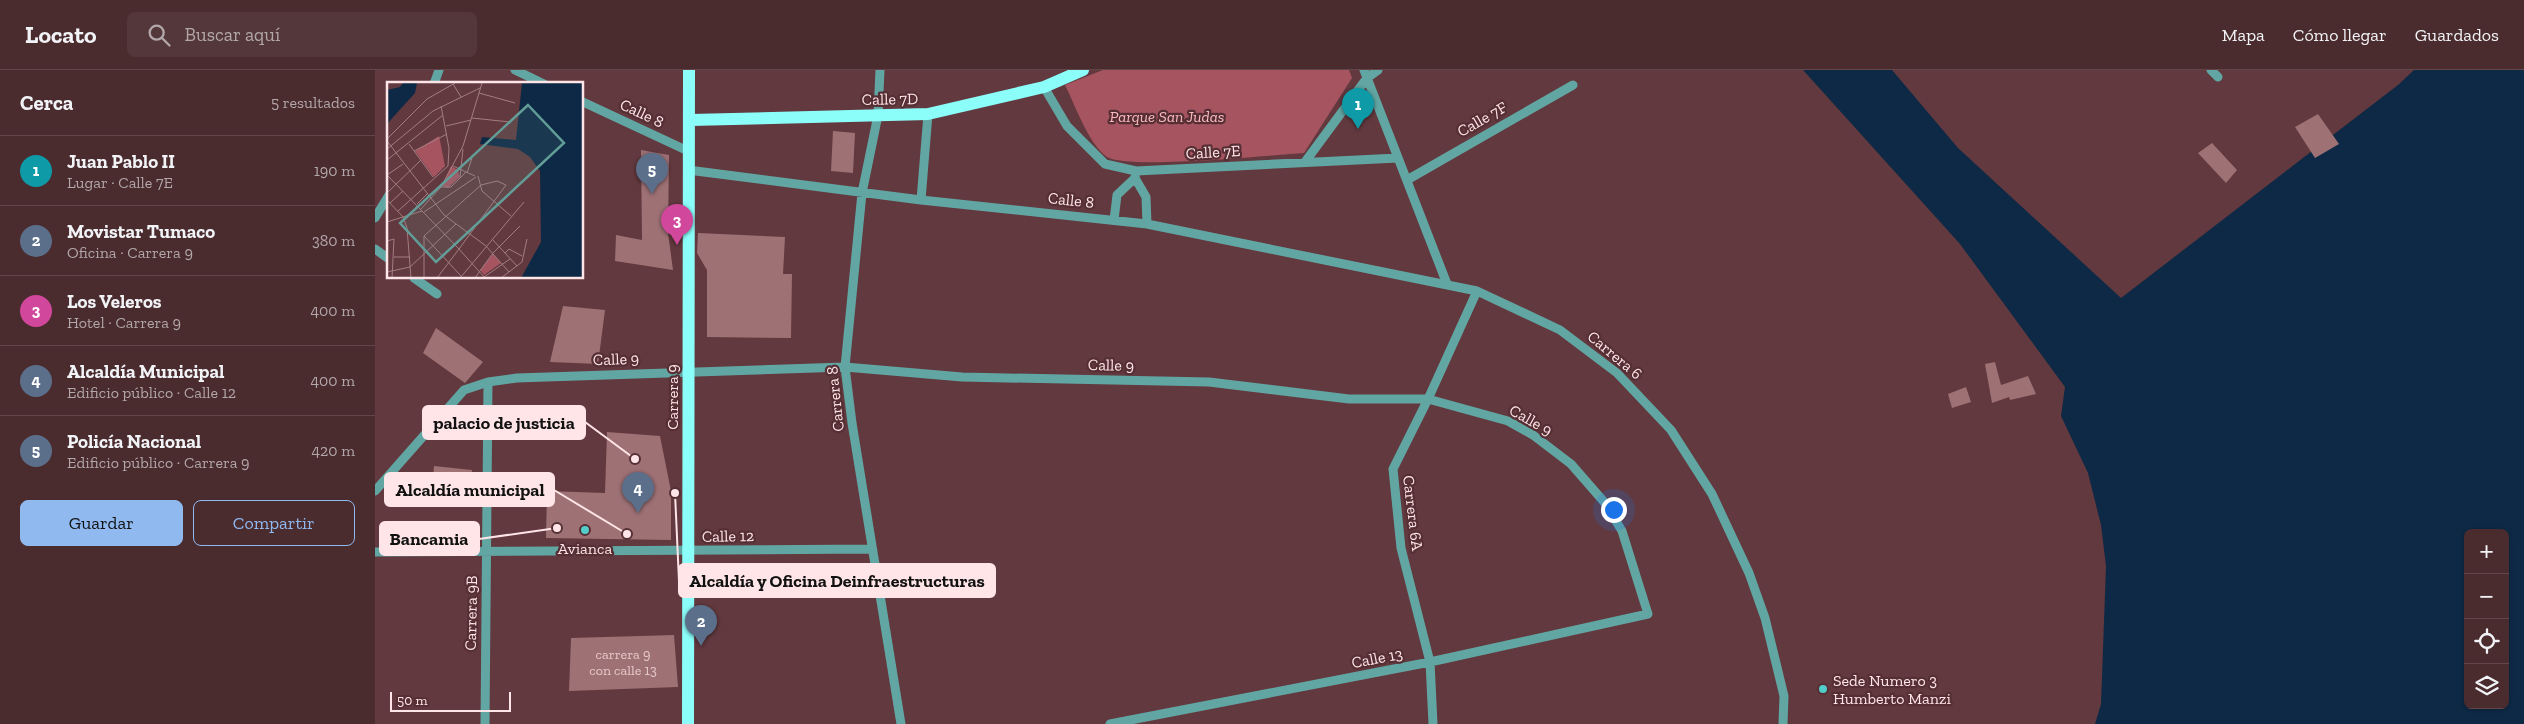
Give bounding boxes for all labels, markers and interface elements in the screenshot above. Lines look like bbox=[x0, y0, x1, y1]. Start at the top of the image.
search box bbox=[127, 12, 477, 57]
text: Locato bbox=[25, 20, 97, 49]
icon: search bbox=[145, 21, 173, 49]
text: Buscar aquí bbox=[185, 23, 280, 46]
text: Mapa bbox=[2222, 24, 2265, 46]
text: Cómo llegar bbox=[2293, 24, 2387, 46]
text: Guardados bbox=[2415, 24, 2499, 46]
inset map bbox=[387, 82, 584, 279]
pin: 1 bbox=[1342, 88, 1374, 129]
street label: Calle 7D bbox=[862, 89, 918, 109]
text: Cerca bbox=[20, 90, 73, 115]
text: 5 resultados bbox=[271, 93, 355, 112]
street label: Calle 8 bbox=[617, 95, 667, 131]
street label: Calle 7F bbox=[1454, 97, 1510, 141]
park label: Parque San Judas bbox=[1109, 107, 1225, 126]
street label: Calle 7E bbox=[1185, 141, 1241, 163]
text: Juan Pablo II bbox=[67, 150, 175, 173]
pin: 5 bbox=[636, 153, 668, 194]
text: 1 bbox=[33, 161, 39, 180]
text: 190 m bbox=[314, 161, 355, 180]
text: Lugar · Calle 7E bbox=[67, 173, 173, 192]
street label: Calle 8 bbox=[1047, 188, 1095, 212]
pin: 3 bbox=[661, 204, 693, 245]
text: Movistar Tumaco bbox=[67, 220, 215, 243]
text: 2 bbox=[32, 231, 40, 250]
text: 380 m bbox=[312, 231, 355, 250]
text: Oficina · Carrera 9 bbox=[67, 243, 193, 262]
text: Los Veleros bbox=[67, 290, 162, 313]
text: 3 bbox=[32, 301, 40, 320]
text: 400 m bbox=[311, 301, 355, 320]
text: Hotel · Carrera 9 bbox=[67, 313, 181, 332]
street label: Carrera 6 bbox=[1584, 327, 1646, 383]
street label: Calle 9 bbox=[593, 349, 639, 369]
street label: Calle 9 bbox=[1088, 355, 1134, 375]
text: Alcaldía Municipal bbox=[67, 360, 224, 383]
street label: Carrera 9 bbox=[663, 364, 682, 430]
street label: Carrera 8 bbox=[822, 365, 848, 433]
text: 4 bbox=[31, 371, 41, 390]
text: 400 m bbox=[311, 371, 355, 390]
text: Edificio público · Calle 12 bbox=[67, 383, 236, 402]
street label: Calle 9 bbox=[1506, 400, 1556, 440]
callout: palacio de justicia bbox=[423, 406, 585, 439]
text: palacio de justicia bbox=[433, 412, 575, 434]
text: Policía Nacional bbox=[67, 430, 201, 453]
text: 5 bbox=[32, 441, 40, 460]
text: 420 m bbox=[311, 441, 355, 460]
text: Edificio público · Carrera 9 bbox=[67, 453, 250, 472]
pin: 4 bbox=[622, 472, 654, 513]
callout: Alcaldía municipal bbox=[385, 473, 554, 506]
street label: Carrera 6A bbox=[1399, 474, 1427, 552]
text: Alcaldía municipal bbox=[395, 479, 545, 501]
your location bbox=[1601, 497, 1627, 523]
button: Guardar bbox=[20, 500, 183, 546]
button: Compartir bbox=[193, 500, 355, 546]
callout: Bancamia bbox=[380, 522, 479, 555]
marker: Avianca bbox=[579, 524, 591, 536]
street label: Calle 12 bbox=[702, 526, 754, 546]
text: Bancamia bbox=[390, 528, 468, 550]
map controls bbox=[2464, 529, 2509, 709]
button: + bbox=[2464, 529, 2509, 574]
place label: Avianca bbox=[558, 539, 612, 558]
callout: Alcaldía y Oficina Deinfraestructuras bbox=[679, 564, 995, 597]
text: Alcaldía y Oficina Deinfraestructuras bbox=[689, 570, 985, 592]
button: − bbox=[2464, 574, 2509, 619]
street label: Carrera 9B bbox=[461, 575, 481, 651]
pin: 2 bbox=[685, 605, 717, 646]
button: locate bbox=[2464, 619, 2509, 664]
street label: Calle 13 bbox=[1350, 644, 1404, 672]
house number: carrera 9 con calle 13 bbox=[589, 646, 657, 679]
button: layers bbox=[2464, 664, 2509, 709]
place label: Sede Numero 3 Humberto Manzi bbox=[1833, 671, 1951, 708]
marker: Sede Numero 3 Humberto Manzi bbox=[1817, 683, 1829, 695]
scale bar bbox=[390, 689, 511, 712]
text: 50 m bbox=[397, 692, 428, 709]

